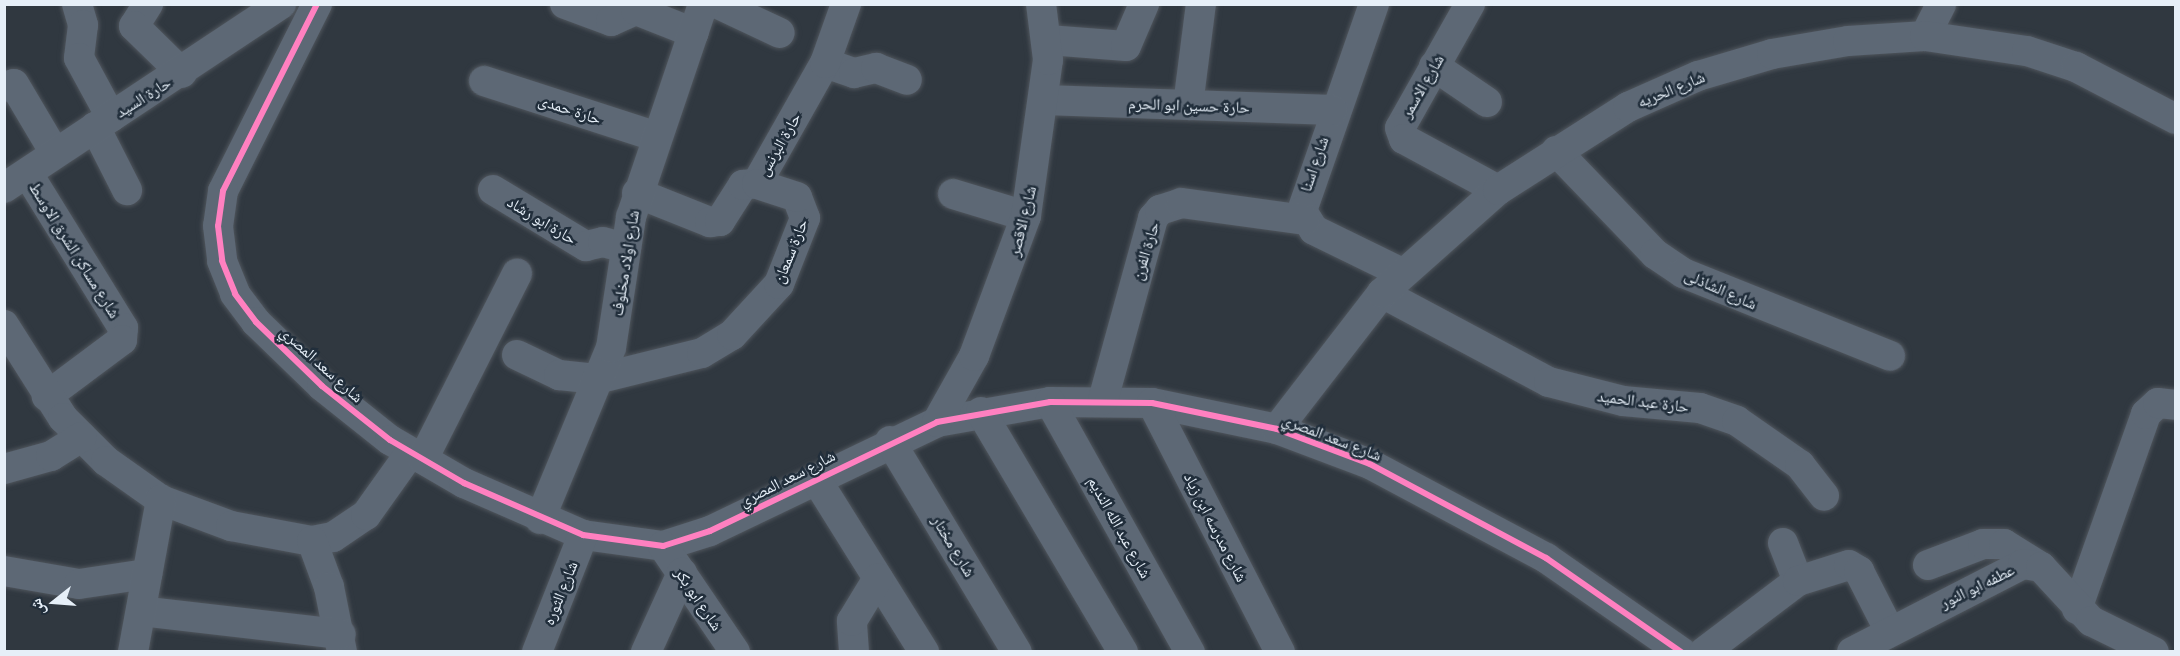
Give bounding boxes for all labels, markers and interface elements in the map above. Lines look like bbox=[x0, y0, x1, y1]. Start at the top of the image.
street label: شارع الاسمر bbox=[1396, 51, 1448, 121]
street label: شارع الحريه bbox=[1634, 67, 1708, 111]
street label: حارة السيد bbox=[112, 73, 174, 121]
street label: حارة حمدى bbox=[536, 90, 604, 128]
street label: حارة حسين ابو الحرم bbox=[1128, 93, 1250, 117]
street label: حارة البرنس bbox=[753, 109, 805, 179]
street label: شارع اسنا bbox=[1296, 134, 1332, 194]
street label: شارع مساكن الشرق الاوسط bbox=[25, 179, 125, 321]
street label: شارع الاقصر bbox=[1004, 184, 1040, 258]
street label: حارة ابو رشاد bbox=[504, 192, 580, 248]
street label: شارع اولاد مخلوف bbox=[607, 209, 643, 317]
street label: حارة سمعان bbox=[768, 216, 812, 286]
street label: حارة الفرن bbox=[1127, 220, 1163, 282]
street label: شارع الشاذلى bbox=[1682, 265, 1760, 313]
street label: شارع سعد المصري bbox=[277, 322, 367, 406]
street label: حارة عبد الحميد bbox=[1596, 386, 1690, 416]
street label: شارع سعد المصري bbox=[1280, 409, 1384, 465]
street label: شارع سعد المصري bbox=[736, 446, 838, 510]
street label: شارع مدرسه ابن زياد bbox=[1180, 469, 1252, 585]
street label: شارع عبد الله النديم bbox=[1084, 473, 1156, 581]
street label: شارع مختار bbox=[928, 512, 980, 580]
street label: شارع الثوره bbox=[539, 558, 581, 628]
street label: عطفه ابو النور bbox=[1937, 560, 2017, 612]
street label: شارع ابو بكر bbox=[671, 564, 727, 634]
north arrow bbox=[24, 572, 84, 632]
text: ش bbox=[24, 596, 50, 619]

